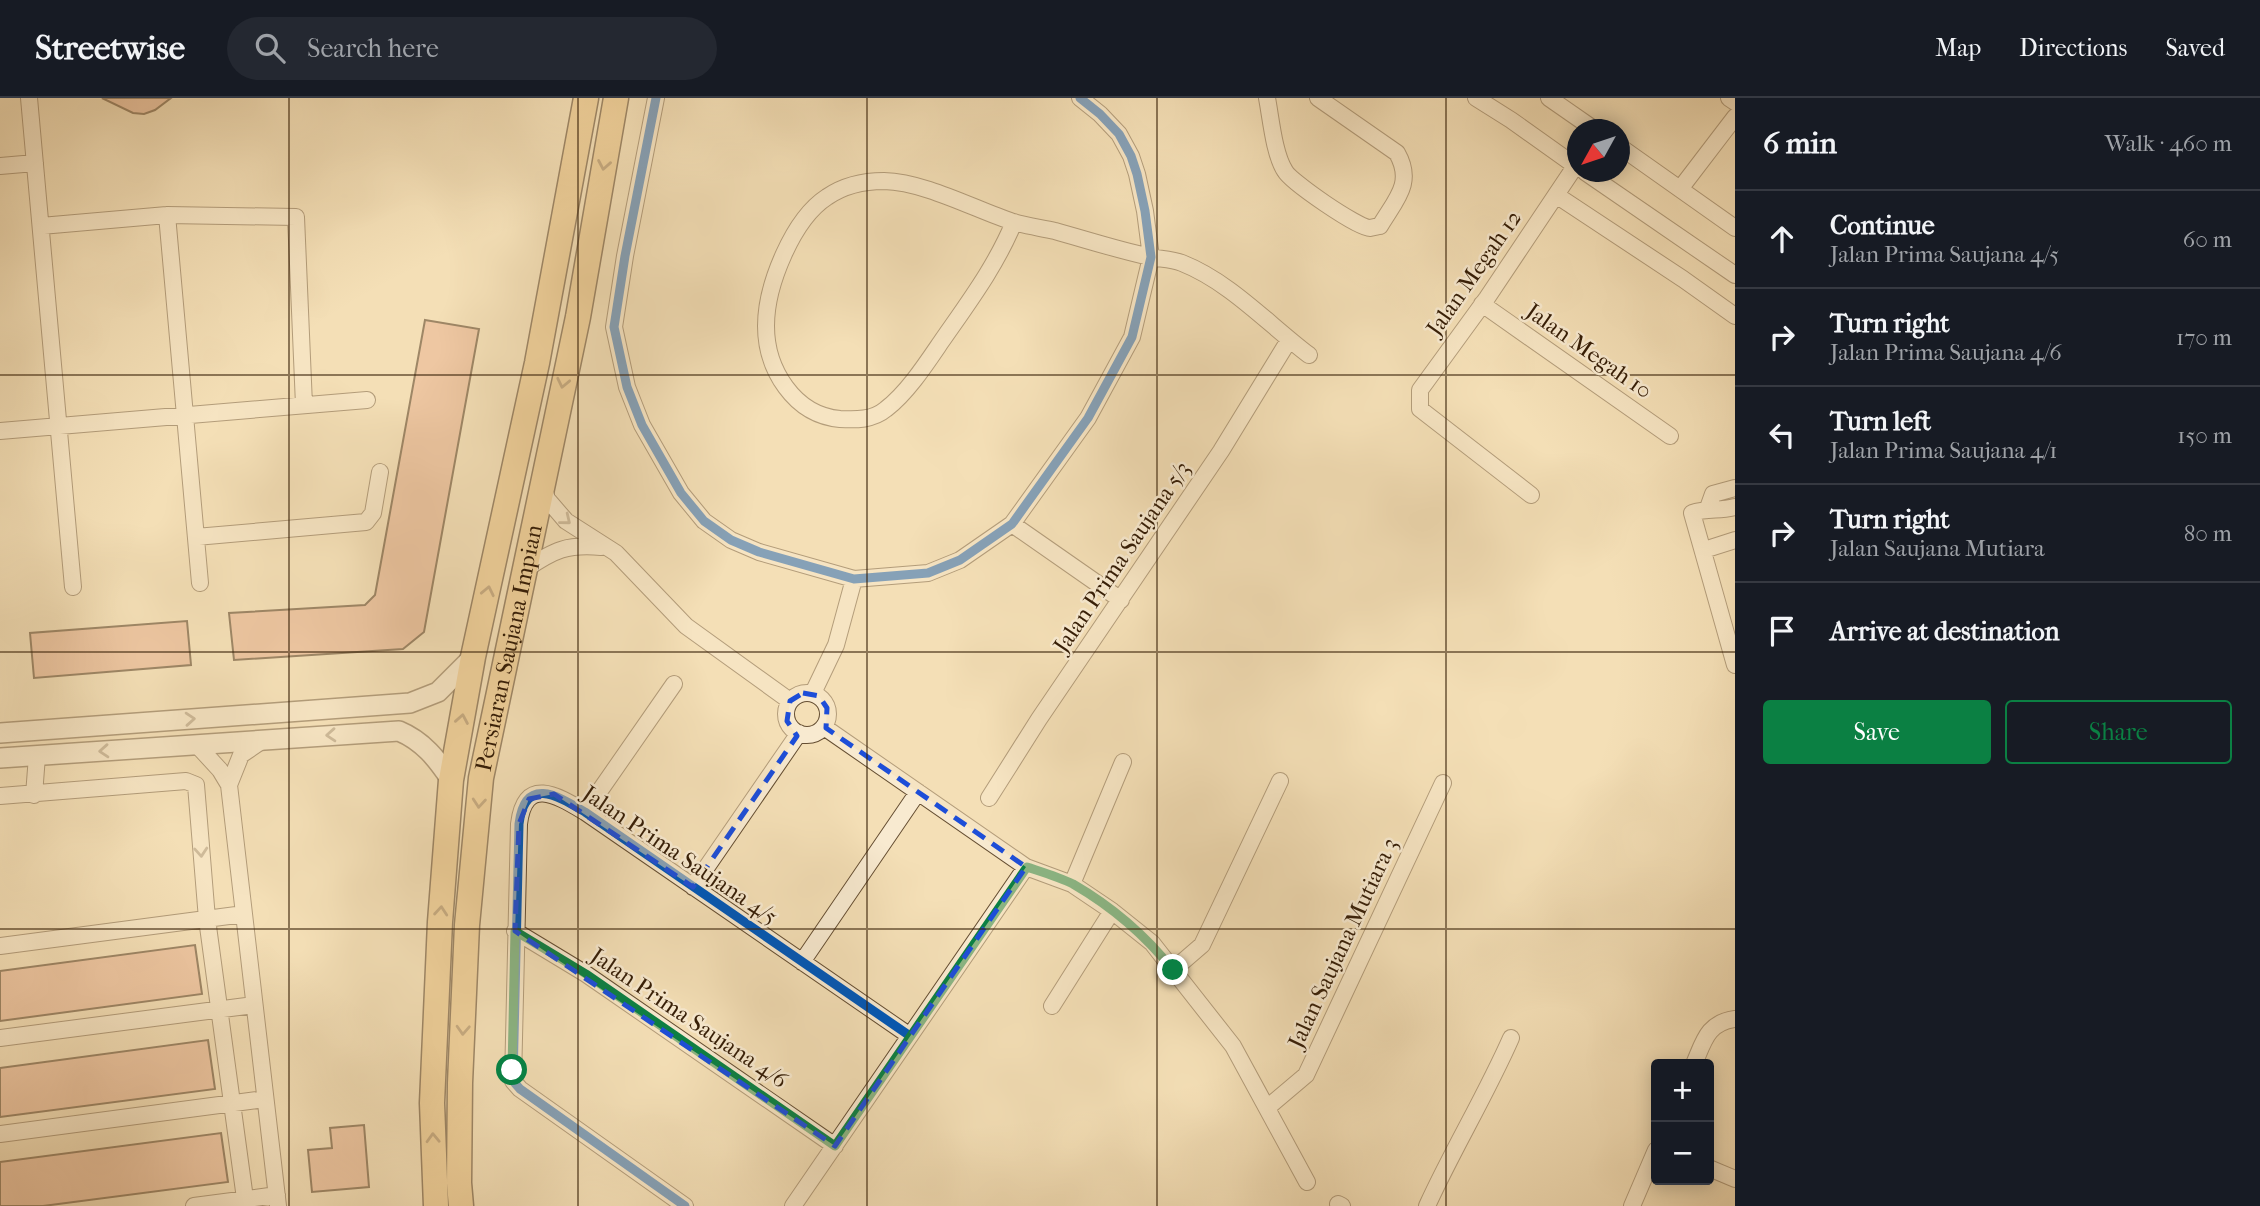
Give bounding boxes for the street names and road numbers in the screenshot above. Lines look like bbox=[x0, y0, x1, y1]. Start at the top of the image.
street label: Jalan Megah 12 bbox=[1420, 205, 1527, 343]
street label: Jalan Megah 10 bbox=[1519, 296, 1657, 404]
street label: Jalan Prima Saujana 5/3 bbox=[1047, 456, 1196, 660]
street label: Persiaran Saujana Impian bbox=[469, 521, 548, 774]
street label: Jalan Prima Saujana 4/5 bbox=[576, 779, 783, 930]
street label: Jalan Saujana Mutiara 3 bbox=[1282, 833, 1404, 1054]
street label: Jalan Prima Saujana 4/6 bbox=[584, 941, 793, 1094]

